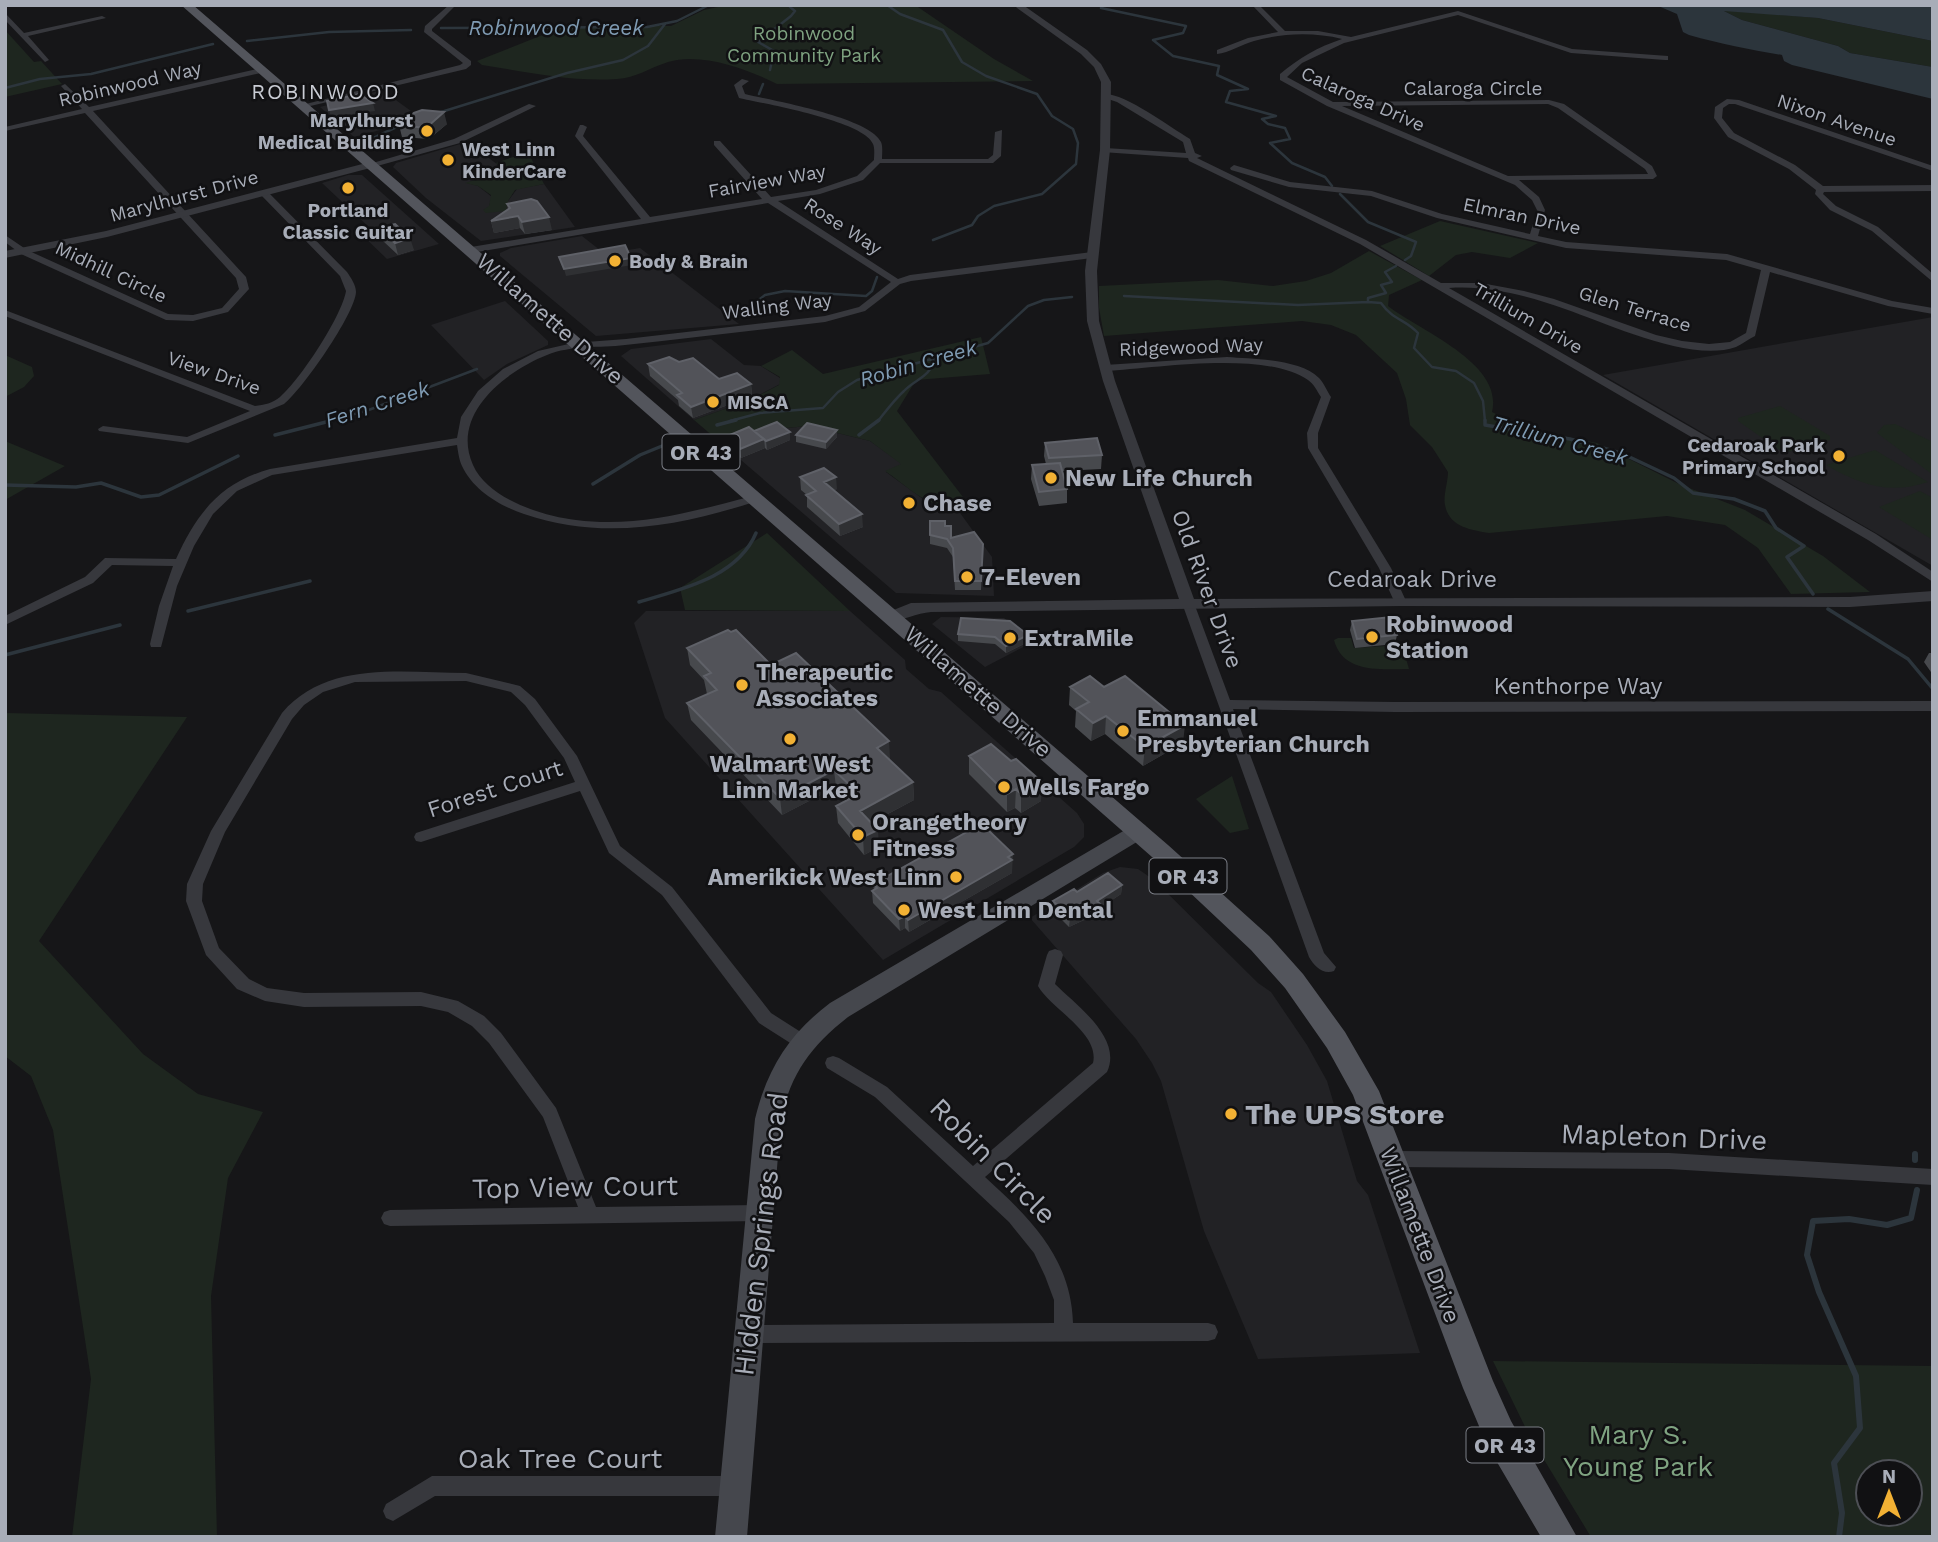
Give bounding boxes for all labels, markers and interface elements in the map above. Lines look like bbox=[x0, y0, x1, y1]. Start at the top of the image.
water label: Robinwood Creek bbox=[468, 15, 644, 40]
park label: Robinwood Community Park bbox=[727, 22, 881, 67]
street label: Robinwood Way bbox=[56, 56, 204, 112]
street label: Calaroga Drive bbox=[1297, 61, 1429, 137]
street label: Calaroga Circle bbox=[1403, 77, 1543, 100]
district label: ROBINWOOD bbox=[251, 79, 401, 104]
street label: Nixon Avenue bbox=[1774, 89, 1900, 151]
place label: Marylhurst Medical Building bbox=[258, 109, 414, 154]
marker: Marylhurst Medical Building bbox=[419, 123, 435, 139]
place label: West Linn KinderCare bbox=[462, 138, 567, 183]
marker: West Linn KinderCare bbox=[440, 152, 456, 168]
street label: Fairview Way bbox=[706, 159, 828, 203]
street label: Marylhurst Drive bbox=[107, 165, 261, 227]
marker: Portland Classic Guitar bbox=[340, 180, 356, 196]
street label: Rose Way bbox=[800, 192, 886, 260]
street label: Elmran Drive bbox=[1461, 192, 1583, 240]
place label: Portland Classic Guitar bbox=[283, 199, 414, 244]
street label: Midhill Circle bbox=[52, 236, 170, 308]
street label: Willamette Drive bbox=[471, 248, 629, 390]
place label: Body & Brain bbox=[629, 250, 748, 273]
marker: Body & Brain bbox=[607, 253, 623, 269]
street label: Trillium Drive bbox=[1469, 277, 1587, 359]
street label: Glen Terrace bbox=[1576, 281, 1694, 337]
street label: Walling Way bbox=[721, 288, 833, 324]
street label: Ridgewood Way bbox=[1119, 333, 1264, 361]
water label: Robin Creek bbox=[856, 334, 980, 392]
street label: View Drive bbox=[164, 346, 264, 400]
water label: Fern Creek bbox=[322, 375, 433, 433]
place label: MISCA bbox=[727, 391, 789, 414]
marker: MISCA bbox=[705, 394, 721, 410]
water label: Trillium Creek bbox=[1490, 410, 1631, 470]
road number: OR 43 bbox=[662, 434, 740, 470]
place label: Cedaroak Park Primary School bbox=[1682, 434, 1826, 479]
marker: Cedaroak Park Primary School bbox=[1831, 448, 1847, 464]
place label: New Life Church bbox=[1065, 465, 1253, 492]
marker: New Life Church bbox=[1043, 470, 1059, 486]
place label: Chase bbox=[923, 490, 992, 517]
marker: Chase bbox=[901, 495, 917, 511]
street label: Old River Drive bbox=[1166, 506, 1248, 672]
place label: 7-Eleven bbox=[981, 564, 1081, 591]
street label: Cedaroak Drive bbox=[1327, 566, 1497, 593]
marker: 7-Eleven bbox=[959, 569, 975, 585]
place label: Robinwood Station bbox=[1386, 611, 1513, 664]
street label: Willamette Drive bbox=[899, 621, 1057, 763]
place label: ExtraMile bbox=[1024, 625, 1134, 652]
marker: Robinwood Station bbox=[1364, 629, 1380, 645]
marker: ExtraMile bbox=[1002, 630, 1018, 646]
place label: Therapeutic Associates bbox=[756, 659, 893, 712]
street label: Kenthorpe Way bbox=[1494, 673, 1663, 700]
marker: Therapeutic Associates bbox=[734, 677, 750, 693]
place label: Emmanuel Presbyterian Church bbox=[1137, 705, 1370, 758]
marker: Emmanuel Presbyterian Church bbox=[1115, 723, 1131, 739]
marker: Walmart West Linn Market bbox=[782, 731, 798, 747]
place label: Walmart West Linn Market bbox=[710, 751, 870, 804]
street label: Forest Court bbox=[424, 754, 566, 824]
place label: Wells Fargo bbox=[1018, 774, 1150, 801]
marker: Wells Fargo bbox=[996, 779, 1012, 795]
place label: Orangetheory Fitness bbox=[872, 809, 1027, 862]
marker: Orangetheory Fitness bbox=[850, 827, 866, 843]
road number: OR 43 bbox=[1150, 858, 1226, 894]
place label: Amerikick West Linn bbox=[708, 864, 942, 891]
marker: Amerikick West Linn bbox=[948, 869, 964, 885]
place label: West Linn Dental bbox=[918, 897, 1113, 924]
marker: West Linn Dental bbox=[896, 902, 912, 918]
street label: Hidden Springs Road bbox=[727, 1090, 795, 1378]
street label: Robin Circle bbox=[923, 1091, 1063, 1231]
place label: The UPS Store bbox=[1245, 1098, 1444, 1131]
marker: The UPS Store bbox=[1223, 1106, 1239, 1122]
street label: Mapleton Drive bbox=[1560, 1117, 1768, 1157]
street label: Willamette Drive bbox=[1374, 1143, 1466, 1327]
street label: Top View Court bbox=[472, 1169, 679, 1205]
park label: Mary S. Young Park bbox=[1563, 1418, 1713, 1483]
road number: OR 43 bbox=[1466, 1428, 1544, 1462]
street label: Oak Tree Court bbox=[458, 1442, 662, 1475]
north arrow bbox=[1854, 1458, 1924, 1528]
text: N bbox=[1882, 1465, 1896, 1488]

